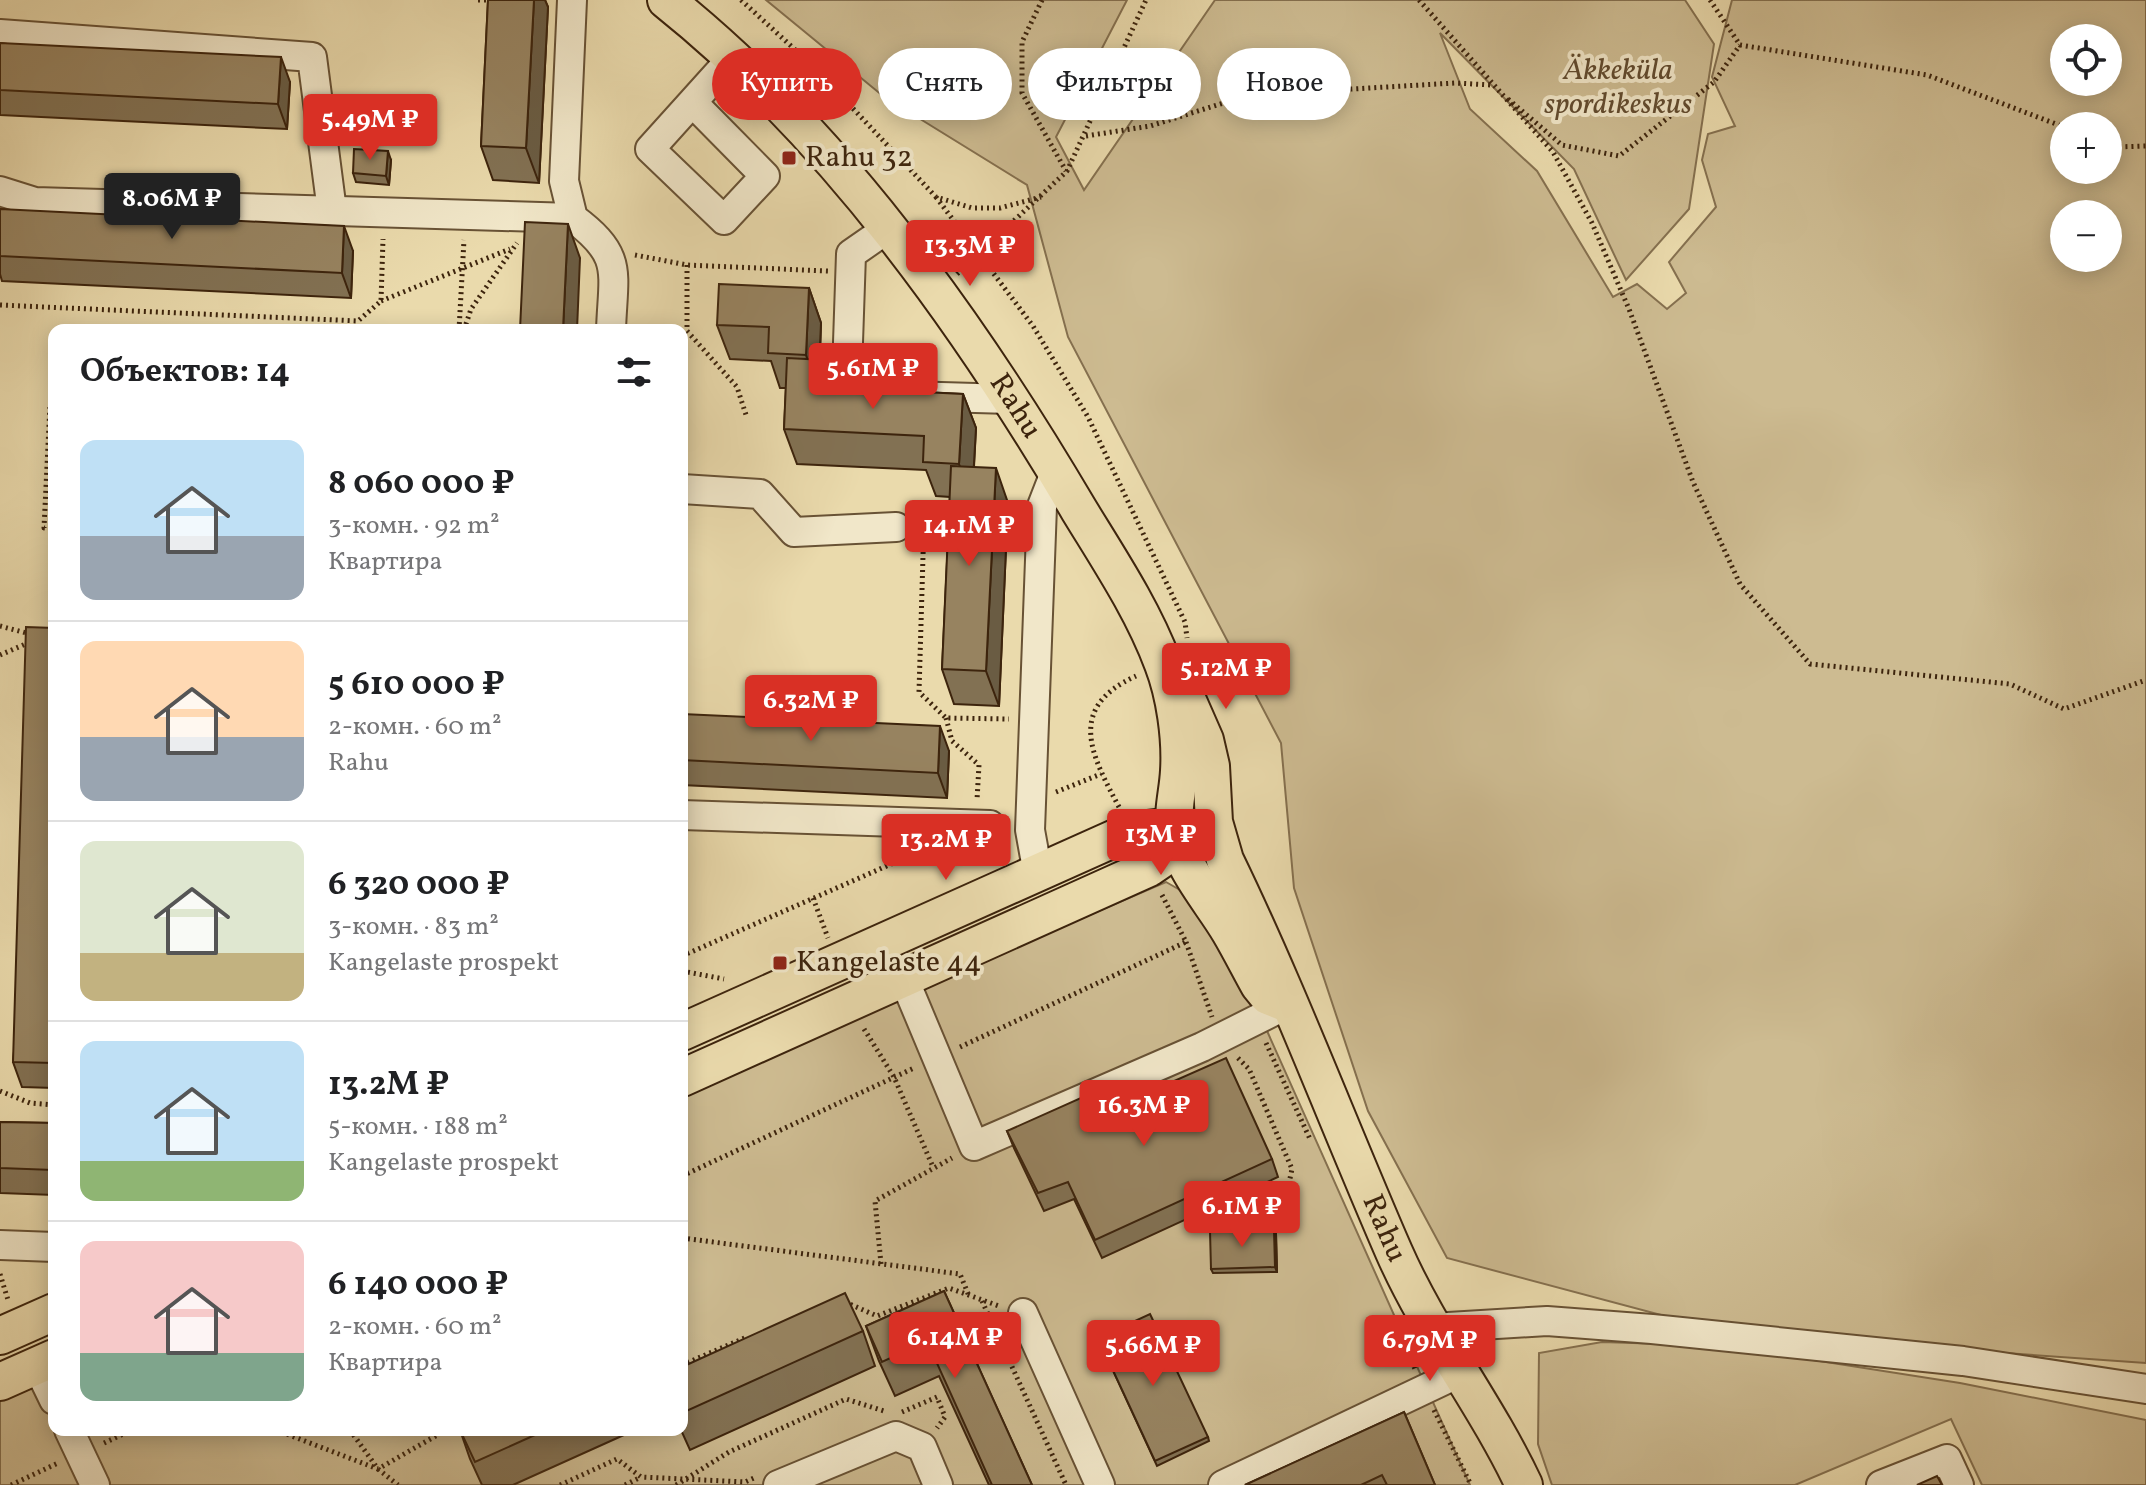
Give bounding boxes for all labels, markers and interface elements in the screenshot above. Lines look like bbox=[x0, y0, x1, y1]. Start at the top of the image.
map controls bbox=[2050, 24, 2122, 272]
button: locate bbox=[2050, 24, 2122, 96]
chip: Купить bbox=[712, 48, 862, 120]
chip: Снять bbox=[878, 48, 1012, 120]
chip: Фильтры bbox=[1028, 48, 1201, 120]
chip: Новое bbox=[1217, 48, 1351, 120]
park label: Äkkeküla spordikeskus bbox=[1544, 50, 1692, 126]
pin: 5.49M ₽ bbox=[296, 94, 444, 162]
text: 5.49M ₽ bbox=[321, 102, 419, 138]
button: + bbox=[2050, 112, 2122, 184]
place label: Rahu 32 bbox=[805, 137, 913, 179]
marker: Rahu 32 bbox=[780, 149, 798, 167]
pin: 8.06M ₽ bbox=[98, 173, 246, 241]
text: 8.06M ₽ bbox=[122, 181, 222, 217]
button: − bbox=[2050, 200, 2122, 272]
pin: 13.3M ₽ bbox=[896, 220, 1044, 288]
text: 13.3M ₽ bbox=[924, 228, 1016, 264]
pin: 5.61M ₽ bbox=[799, 343, 947, 411]
text: Объектов: 14 bbox=[80, 349, 290, 396]
icon: filters bbox=[612, 350, 656, 394]
text: 5.61M ₽ bbox=[827, 351, 919, 387]
street label: Rahu bbox=[978, 365, 1052, 447]
text: 8 060 000 ₽ bbox=[328, 461, 515, 508]
icon: home bbox=[144, 472, 240, 568]
pin: 14.1M ₽ bbox=[895, 500, 1043, 568]
text: 3-комн. · 92 m² bbox=[328, 508, 500, 544]
text: 14.1M ₽ bbox=[923, 508, 1015, 544]
text: Квартира bbox=[328, 544, 442, 580]
pin: 5.12M ₽ bbox=[1152, 643, 1300, 711]
text: 5.12M ₽ bbox=[1180, 651, 1272, 687]
text: 5 610 000 ₽ bbox=[328, 662, 505, 709]
icon: home bbox=[144, 673, 240, 769]
pin: 6.32M ₽ bbox=[737, 675, 885, 743]
text: 6.32M ₽ bbox=[763, 683, 859, 719]
text: 2-комн. · 60 m² bbox=[328, 709, 502, 745]
text: Rahu bbox=[328, 745, 389, 781]
pin: 13M ₽ bbox=[1105, 809, 1217, 877]
pin: 13.2M ₽ bbox=[872, 814, 1020, 882]
text: 13M ₽ bbox=[1125, 817, 1197, 853]
text: 13.2M ₽ bbox=[900, 822, 992, 858]
text: 6 320 000 ₽ bbox=[328, 862, 510, 909]
icon: home bbox=[144, 873, 240, 969]
text: 3-комн. · 83 m² bbox=[328, 909, 499, 945]
place label: Kangelaste 44 bbox=[796, 942, 982, 984]
text: Kangelaste prospekt bbox=[328, 945, 559, 981]
marker: Kangelaste 44 bbox=[771, 954, 789, 972]
text: 13.2M ₽ bbox=[328, 1062, 449, 1109]
icon: home bbox=[144, 1073, 240, 1169]
pin: 16.3M ₽ bbox=[1070, 1080, 1218, 1148]
text: 16.3M ₽ bbox=[1097, 1088, 1191, 1124]
text: 5-комн. · 188 m² bbox=[328, 1109, 508, 1145]
text: Kangelaste prospekt bbox=[328, 1145, 559, 1181]
pin: 6.1M ₽ bbox=[1177, 1181, 1307, 1249]
street label: Rahu bbox=[1351, 1188, 1417, 1269]
text: 6.1M ₽ bbox=[1202, 1189, 1282, 1225]
text: 6 140 000 ₽ bbox=[328, 1262, 508, 1309]
icon: home bbox=[144, 1273, 240, 1369]
text: 2-комн. · 60 m² bbox=[328, 1309, 502, 1345]
pin: 6.14M ₽ bbox=[881, 1312, 1029, 1380]
pin: 6.79M ₽ bbox=[1356, 1315, 1504, 1383]
text: 6.14M ₽ bbox=[907, 1320, 1003, 1356]
pin: 5.66M ₽ bbox=[1079, 1320, 1227, 1388]
text: 6.79M ₽ bbox=[1382, 1323, 1478, 1359]
text: 5.66M ₽ bbox=[1105, 1328, 1201, 1364]
text: Квартира bbox=[328, 1345, 442, 1381]

